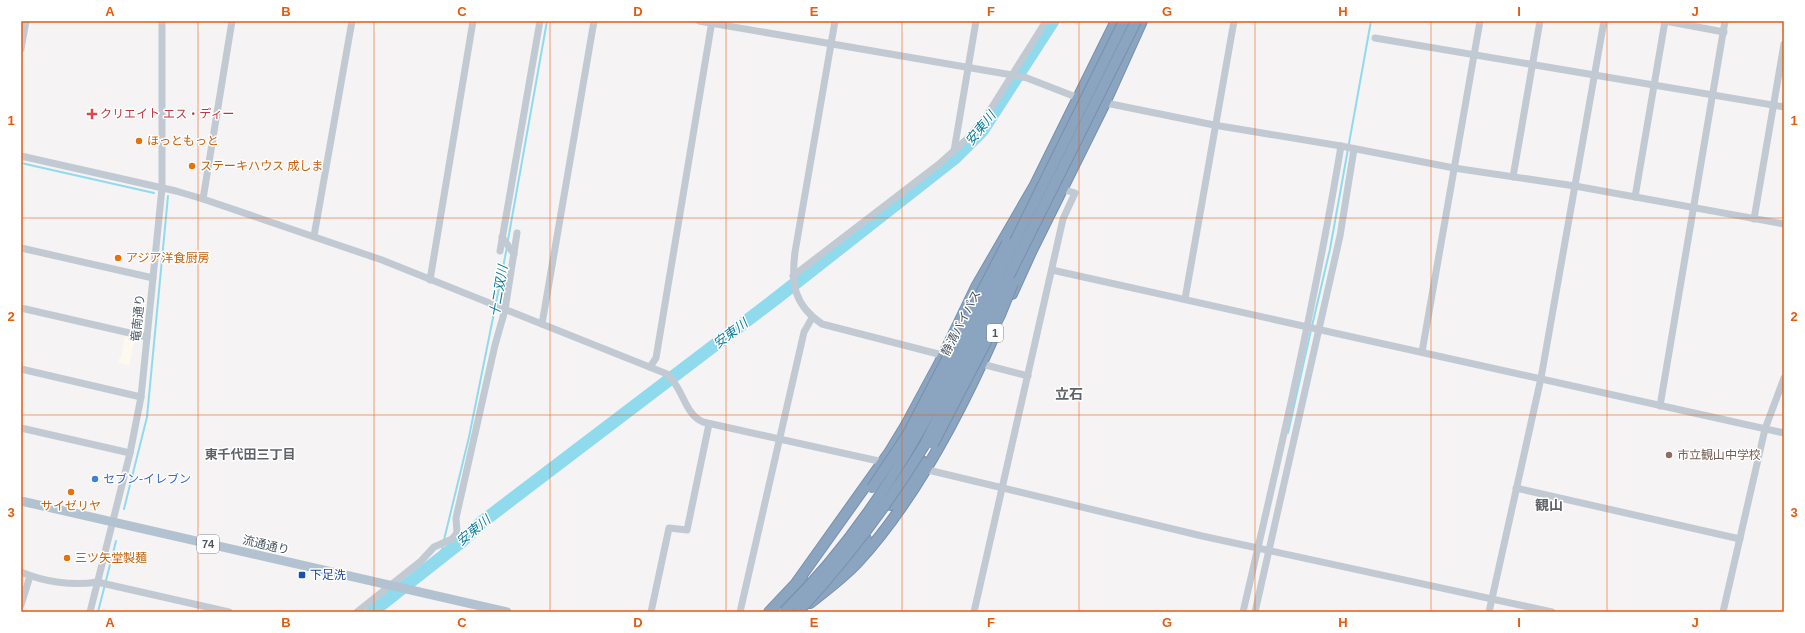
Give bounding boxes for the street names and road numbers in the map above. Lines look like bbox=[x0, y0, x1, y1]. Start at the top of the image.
street label: 静清バイパス bbox=[938, 288, 984, 358]
street label: 竜南通り bbox=[129, 293, 147, 343]
road number: 1 bbox=[987, 324, 1003, 342]
street label: 流通通り bbox=[241, 533, 291, 557]
road number: 74 bbox=[197, 535, 219, 553]

